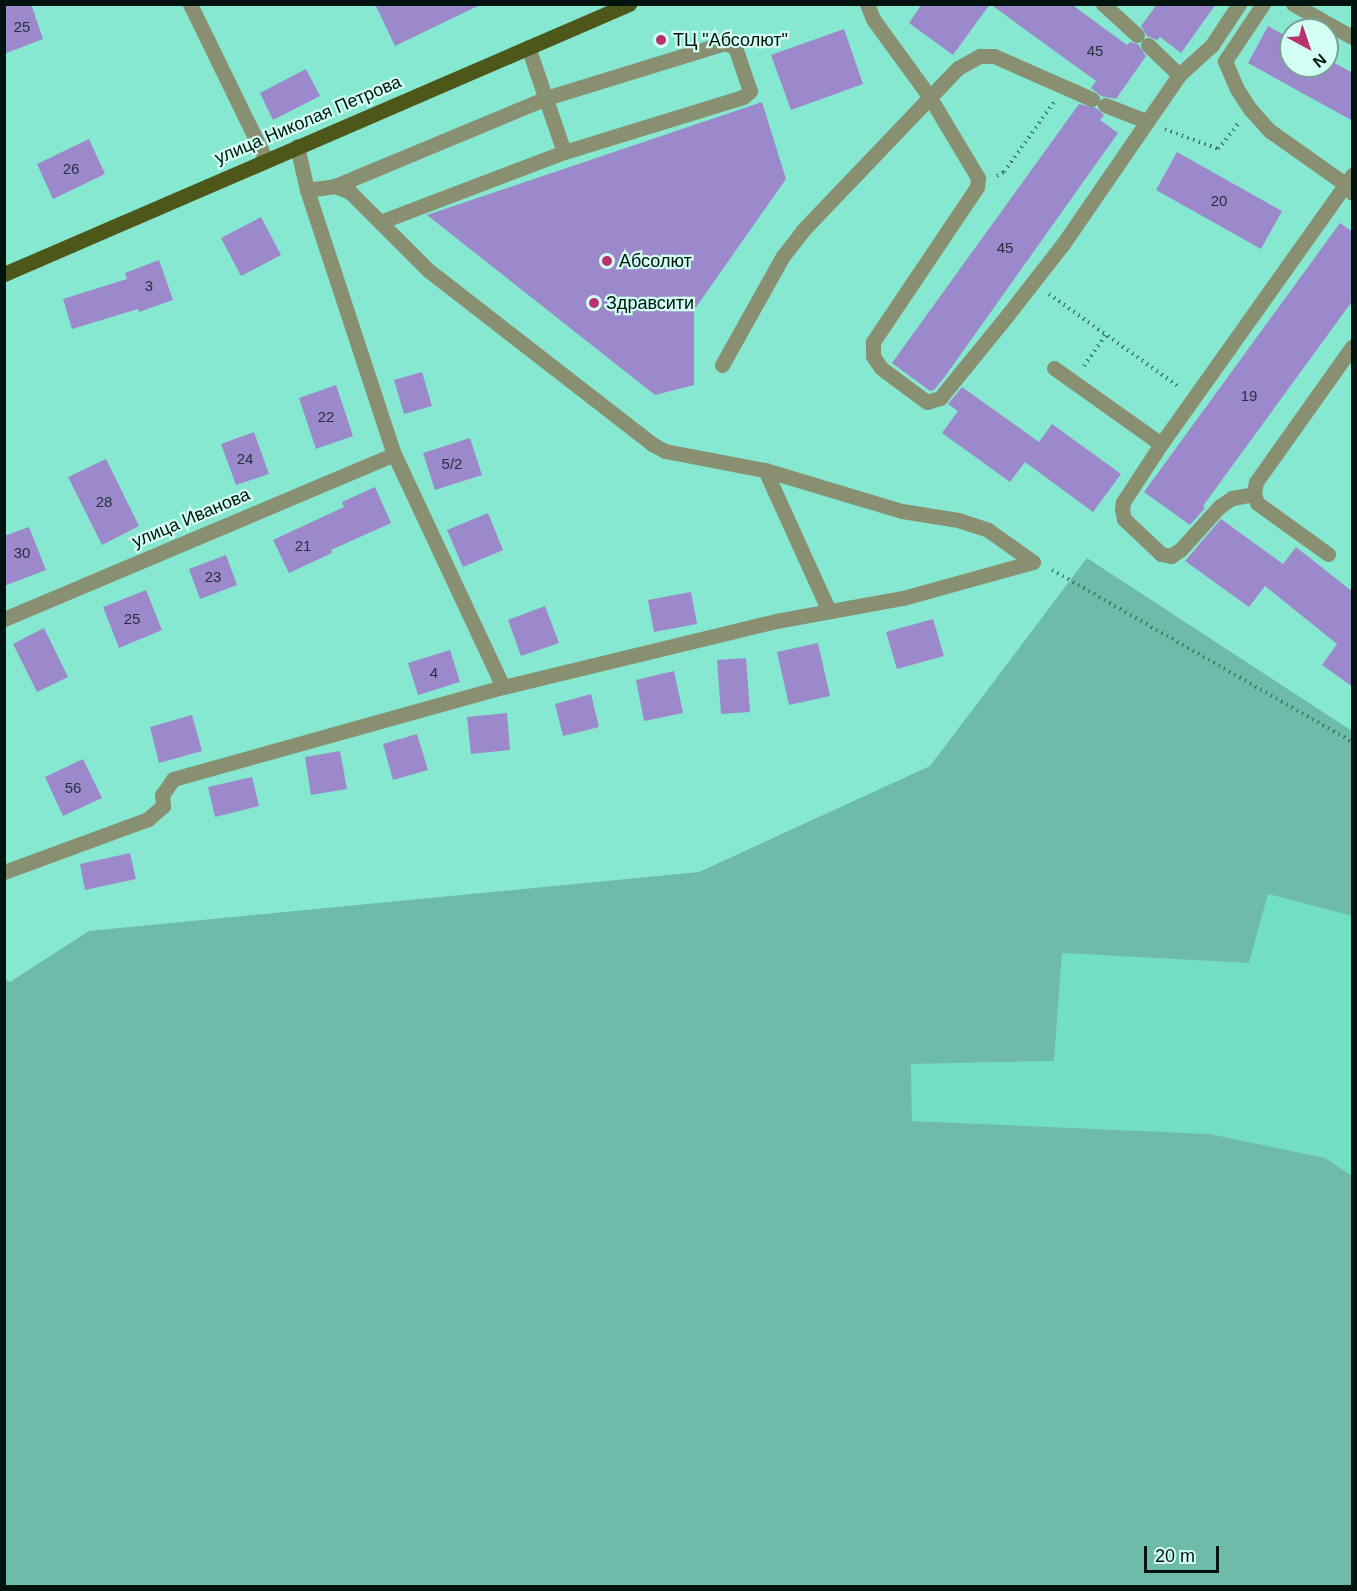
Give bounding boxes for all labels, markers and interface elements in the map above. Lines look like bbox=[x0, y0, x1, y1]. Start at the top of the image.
house number: 25 bbox=[14, 18, 30, 36]
north arrow bbox=[1279, 18, 1339, 78]
place label: ТЦ "Абсолют" bbox=[673, 29, 788, 51]
marker: ТЦ "Абсолют" bbox=[654, 33, 668, 47]
house number: 45 bbox=[1087, 42, 1103, 60]
text: N bbox=[1310, 50, 1329, 71]
street label: улица Николая Петрова bbox=[212, 71, 404, 169]
house number: 26 bbox=[63, 160, 79, 178]
house number: 20 bbox=[1211, 192, 1227, 210]
house number: 45 bbox=[997, 239, 1013, 257]
place label: Абсолют bbox=[619, 250, 692, 272]
marker: Абсолют bbox=[600, 254, 614, 268]
house number: 3 bbox=[145, 277, 153, 295]
place label: Здравсити bbox=[606, 292, 694, 314]
marker: Здравсити bbox=[587, 296, 601, 310]
house number: 19 bbox=[1241, 387, 1257, 405]
house number: 22 bbox=[318, 408, 334, 426]
house number: 24 bbox=[237, 450, 253, 468]
house number: 5/2 bbox=[442, 455, 462, 473]
street label: улица Иванова bbox=[129, 483, 253, 553]
house number: 28 bbox=[96, 493, 112, 511]
house number: 21 bbox=[295, 537, 311, 555]
house number: 30 bbox=[14, 544, 30, 562]
house number: 23 bbox=[205, 568, 221, 586]
house number: 25 bbox=[124, 610, 140, 628]
house number: 4 bbox=[430, 664, 438, 682]
house number: 56 bbox=[65, 779, 81, 797]
scale bar bbox=[1147, 1534, 1222, 1572]
text: 20 m bbox=[1155, 1546, 1195, 1566]

